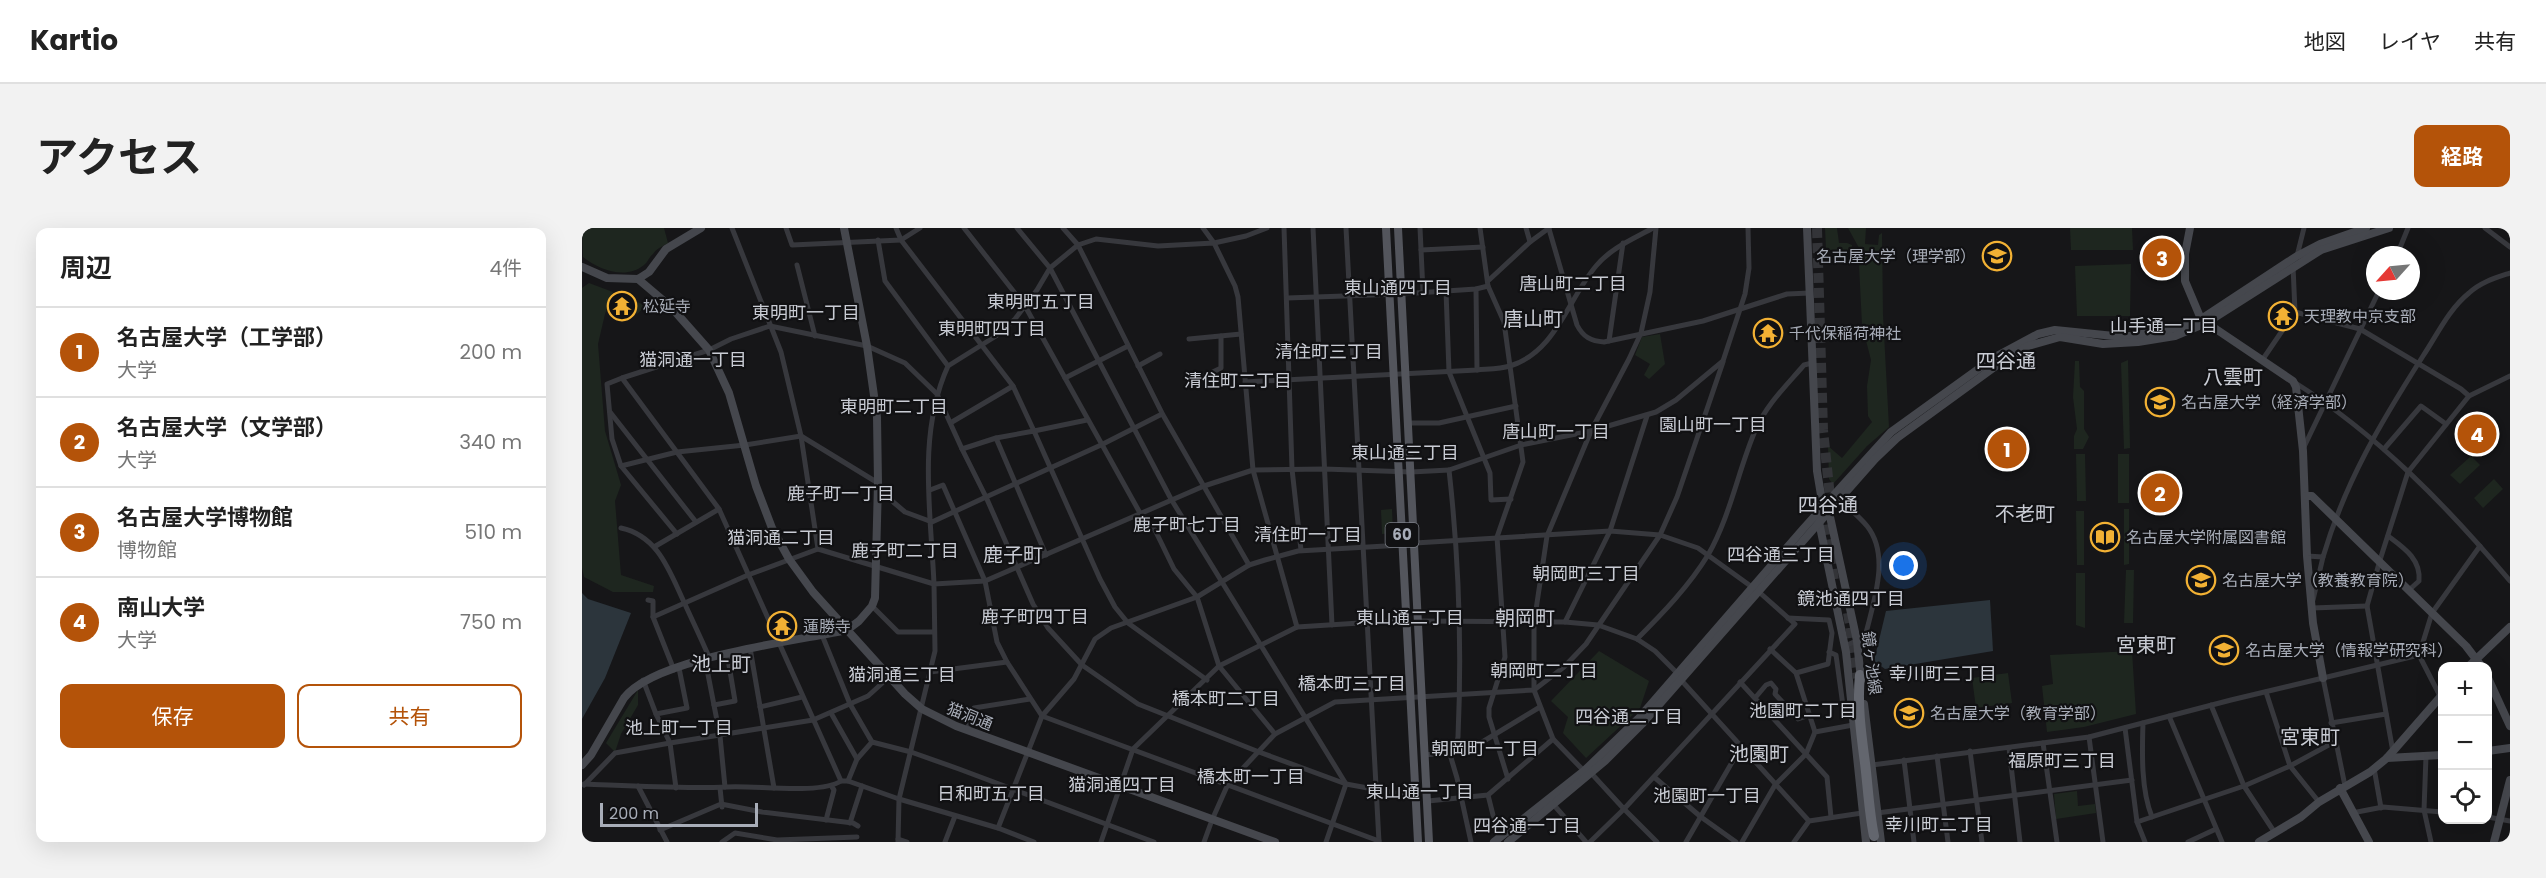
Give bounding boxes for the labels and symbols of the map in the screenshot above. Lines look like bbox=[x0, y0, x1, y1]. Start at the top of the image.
pin: 3 bbox=[2142, 236, 2182, 280]
school or university icon: 名古屋大学（理学部） bbox=[1981, 240, 2013, 272]
place label: 名古屋大学（理学部） bbox=[1816, 245, 1976, 268]
north arrow bbox=[2366, 246, 2420, 300]
district label: 唐山町二丁目 bbox=[1519, 271, 1627, 296]
district label: 東山通四丁目 bbox=[1344, 275, 1452, 300]
district label: 東明町五丁目 bbox=[987, 289, 1095, 314]
temple icon: 松延寺 bbox=[606, 290, 638, 322]
place label: 松延寺 bbox=[643, 295, 691, 318]
district label: 東明町一丁目 bbox=[752, 300, 860, 325]
temple icon: 天理教中京支部 bbox=[2267, 300, 2299, 332]
district label: 唐山町 bbox=[1503, 305, 1563, 333]
place label: 天理教中京支部 bbox=[2304, 305, 2416, 328]
district label: 山手通一丁目 bbox=[2110, 313, 2218, 338]
district label: 東明町四丁目 bbox=[938, 316, 1046, 341]
temple icon: 千代保稲荷神社 bbox=[1752, 317, 1784, 349]
place label: 千代保稲荷神社 bbox=[1789, 322, 1901, 345]
district label: 清住町三丁目 bbox=[1275, 339, 1383, 364]
district label: 猫洞通一丁目 bbox=[639, 347, 747, 372]
district label: 四谷通 bbox=[1976, 347, 2036, 375]
district label: 八雲町 bbox=[2203, 363, 2263, 391]
district label: 清住町二丁目 bbox=[1184, 368, 1292, 393]
school or university icon: 名古屋大学（経済学部） bbox=[2144, 386, 2176, 418]
place label: 名古屋大学（経済学部） bbox=[2181, 391, 2357, 414]
district label: 東明町二丁目 bbox=[840, 394, 948, 419]
district label: 園山町一丁目 bbox=[1659, 412, 1767, 437]
pin: 4 bbox=[2458, 412, 2496, 456]
district label: 唐山町一丁目 bbox=[1502, 419, 1610, 444]
pin: 1 bbox=[1988, 426, 2026, 472]
district label: 東山通三丁目 bbox=[1351, 440, 1459, 465]
pin: 2 bbox=[2140, 470, 2180, 516]
district label: 鹿子町一丁目 bbox=[787, 481, 895, 506]
district label: 四谷通 bbox=[1798, 491, 1858, 519]
district label: 不老町 bbox=[1995, 500, 2055, 528]
district label: 鹿子町七丁目 bbox=[1133, 512, 1241, 537]
library icon: 名古屋大学附属図書館 bbox=[2089, 521, 2121, 553]
district label: 清住町一丁目 bbox=[1254, 522, 1362, 547]
road number: 60 bbox=[1386, 523, 1418, 547]
district label: 猫洞通二丁目 bbox=[727, 525, 835, 550]
place label: 名古屋大学附属図書館 bbox=[2126, 526, 2286, 549]
district label: 鹿子町二丁目 bbox=[851, 538, 959, 563]
district label: 鹿子町 bbox=[983, 541, 1043, 569]
district label: 四谷通三丁目 bbox=[1727, 542, 1835, 567]
your location bbox=[1889, 551, 1918, 580]
district label: 朝岡町三丁目 bbox=[1532, 561, 1640, 586]
school or university icon: 名古屋大学（教養教育院） bbox=[2185, 564, 2217, 596]
place label: 名古屋大学（教養教育院） bbox=[2222, 569, 2414, 592]
district label: 鏡池通四丁目 bbox=[1797, 586, 1905, 611]
district label: 鹿子町四丁目 bbox=[981, 604, 1089, 629]
district label: 朝岡町 bbox=[1495, 604, 1555, 632]
district label: 東山通二丁目 bbox=[1356, 605, 1464, 630]
temple icon: 蓮勝寺 bbox=[766, 610, 798, 642]
place label: 蓮勝寺 bbox=[803, 615, 851, 638]
street label: 鏡ヶ池線 bbox=[1856, 630, 1887, 696]
district label: 宮東町 bbox=[2116, 631, 2176, 659]
school or university icon: 名古屋大学（情報学研究科） bbox=[2208, 634, 2240, 666]
place label: 名古屋大学（情報学研究科） bbox=[2245, 639, 2453, 662]
district label: 池上町 bbox=[691, 650, 751, 678]
district label: 朝岡町二丁目 bbox=[1490, 658, 1598, 683]
district label: 幸川町三丁目 bbox=[1889, 661, 1997, 686]
district label: 猫洞通三丁目 bbox=[848, 662, 956, 687]
district label: 橋本町三丁目 bbox=[1298, 671, 1406, 696]
district label: 橋本町二丁目 bbox=[1172, 686, 1280, 711]
street label: 猫洞通 bbox=[943, 697, 996, 736]
school or university icon: 名古屋大学（教育学部） bbox=[1893, 697, 1925, 729]
district label: 池園町二丁目 bbox=[1749, 698, 1857, 723]
place label: 名古屋大学（教育学部） bbox=[1930, 702, 2106, 725]
district label: 四谷通二丁目 bbox=[1575, 704, 1683, 729]
district label: 池上町一丁目 bbox=[625, 715, 733, 740]
district label: 宮東町 bbox=[2280, 723, 2340, 751]
district label: 朝岡町一丁目 bbox=[1431, 736, 1539, 761]
district label: 池園町 bbox=[1729, 740, 1789, 768]
district label: 福原町三丁目 bbox=[2008, 748, 2116, 773]
district label: 橋本町一丁目 bbox=[1197, 764, 1305, 789]
district label: 猫洞通四丁目 bbox=[1068, 772, 1176, 797]
district label: 東山通一丁目 bbox=[1366, 779, 1474, 804]
district label: 日和町五丁目 bbox=[937, 781, 1045, 806]
district label: 池園町一丁目 bbox=[1653, 783, 1761, 808]
scale bar bbox=[600, 800, 758, 828]
district label: 幸川町二丁目 bbox=[1885, 812, 1993, 837]
district label: 四谷通一丁目 bbox=[1473, 813, 1581, 838]

